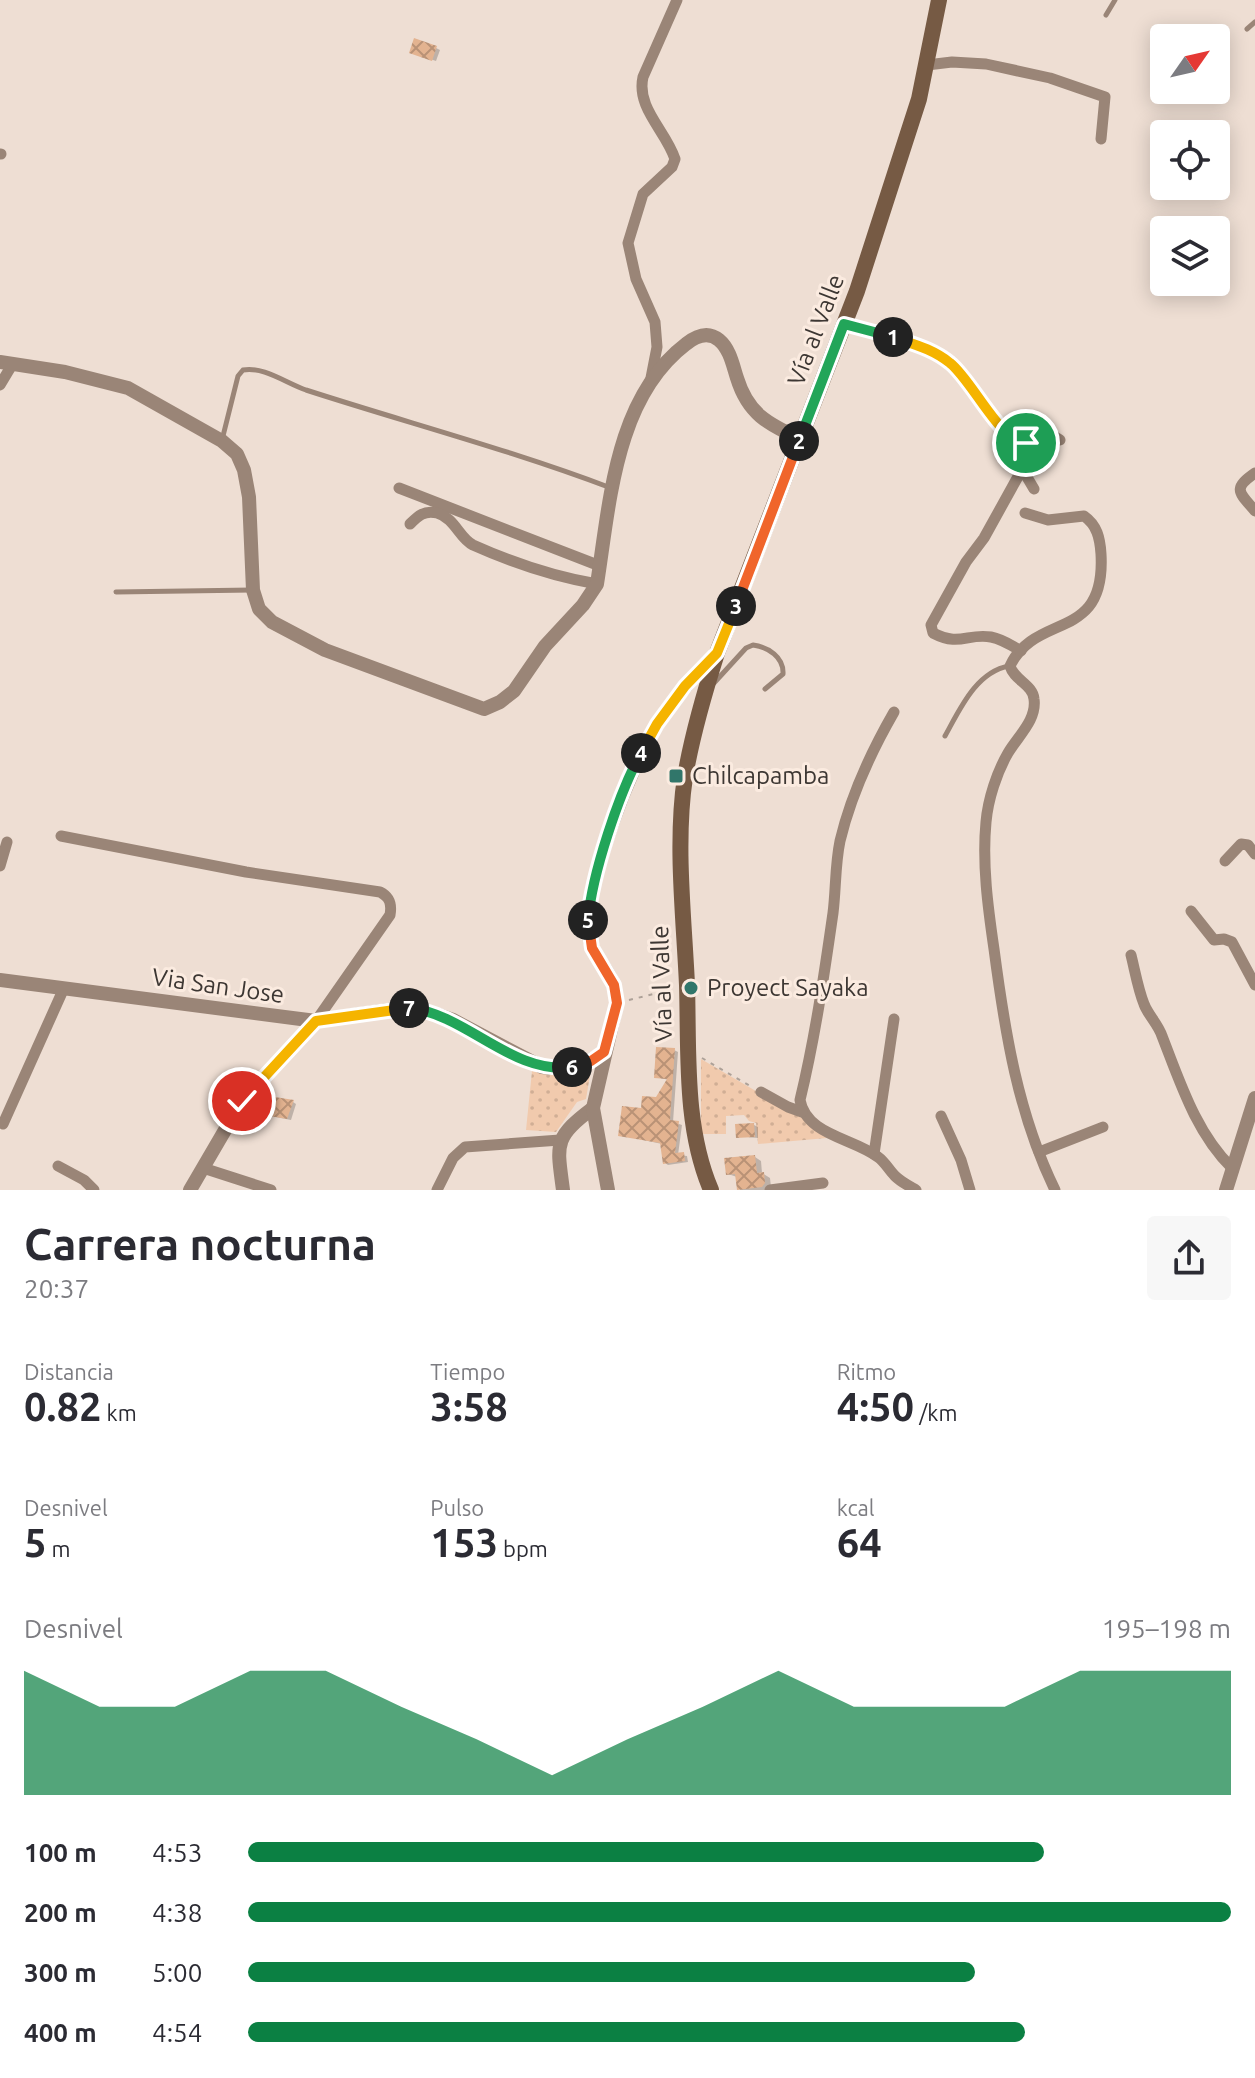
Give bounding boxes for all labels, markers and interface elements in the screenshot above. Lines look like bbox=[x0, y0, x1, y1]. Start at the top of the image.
north arrow bbox=[1150, 24, 1230, 104]
map controls bbox=[1150, 24, 1230, 296]
button: locate bbox=[1150, 120, 1230, 200]
button: layers bbox=[1150, 216, 1230, 296]
street label: Vía al Valle bbox=[782, 270, 849, 389]
pin: 1 bbox=[873, 317, 913, 357]
text: 1 bbox=[887, 324, 899, 349]
pin bbox=[992, 409, 1060, 477]
pin: 2 bbox=[779, 421, 819, 461]
icon: arrive bbox=[1004, 421, 1048, 465]
text: 2 bbox=[793, 428, 805, 453]
pin: 3 bbox=[716, 586, 756, 626]
text: 3 bbox=[730, 593, 742, 618]
pin: 4 bbox=[621, 733, 661, 773]
text: 4 bbox=[635, 740, 647, 765]
place label: Chilcapamba bbox=[692, 762, 829, 789]
marker: Chilcapamba bbox=[667, 767, 685, 785]
pin: 5 bbox=[568, 900, 608, 940]
text: 5 bbox=[582, 907, 594, 932]
street label: Vía al Valle bbox=[646, 925, 677, 1043]
street label: Via San Jose bbox=[150, 963, 286, 1008]
place label: Proyect Sayaka bbox=[707, 974, 869, 1001]
marker: Proyect Sayaka bbox=[682, 979, 700, 997]
pin: 7 bbox=[389, 988, 429, 1028]
text: 7 bbox=[403, 995, 415, 1020]
pin: 6 bbox=[552, 1047, 592, 1087]
text: 6 bbox=[566, 1054, 578, 1079]
pin bbox=[208, 1067, 276, 1135]
icon: check bbox=[220, 1079, 264, 1123]
button: share bbox=[1147, 1216, 1231, 1300]
text: Carrera nocturna bbox=[24, 1219, 376, 1268]
text: 20:37 bbox=[24, 1274, 89, 1303]
text: Distancia bbox=[24, 1359, 114, 1384]
text: Tiempo bbox=[430, 1359, 505, 1384]
text: Ritmo bbox=[837, 1359, 896, 1384]
text: 0.82 bbox=[24, 1384, 102, 1429]
text: 3:58 bbox=[430, 1384, 508, 1429]
text: 4:50 bbox=[837, 1384, 914, 1429]
text: km bbox=[102, 1400, 137, 1425]
text: /km bbox=[914, 1400, 957, 1425]
text: Desnivel bbox=[24, 1495, 108, 1520]
text: Pulso bbox=[430, 1495, 484, 1520]
text: kcal bbox=[837, 1495, 875, 1520]
text: 5 bbox=[24, 1520, 47, 1565]
text: 153 bbox=[430, 1520, 498, 1565]
text: 64 bbox=[837, 1520, 882, 1565]
text: m bbox=[47, 1536, 71, 1561]
text: bpm bbox=[498, 1536, 548, 1561]
text: Desnivel bbox=[24, 1614, 123, 1643]
text: 195–198 m bbox=[1102, 1614, 1231, 1643]
text: 100 m bbox=[24, 1838, 97, 1867]
text: 4:53 bbox=[152, 1838, 202, 1867]
text: 200 m bbox=[24, 1898, 97, 1927]
text: 4:38 bbox=[152, 1898, 202, 1927]
text: 300 m bbox=[24, 1958, 97, 1987]
text: 5:00 bbox=[152, 1958, 202, 1987]
text: 400 m bbox=[24, 2018, 97, 2047]
text: 4:54 bbox=[152, 2018, 202, 2047]

